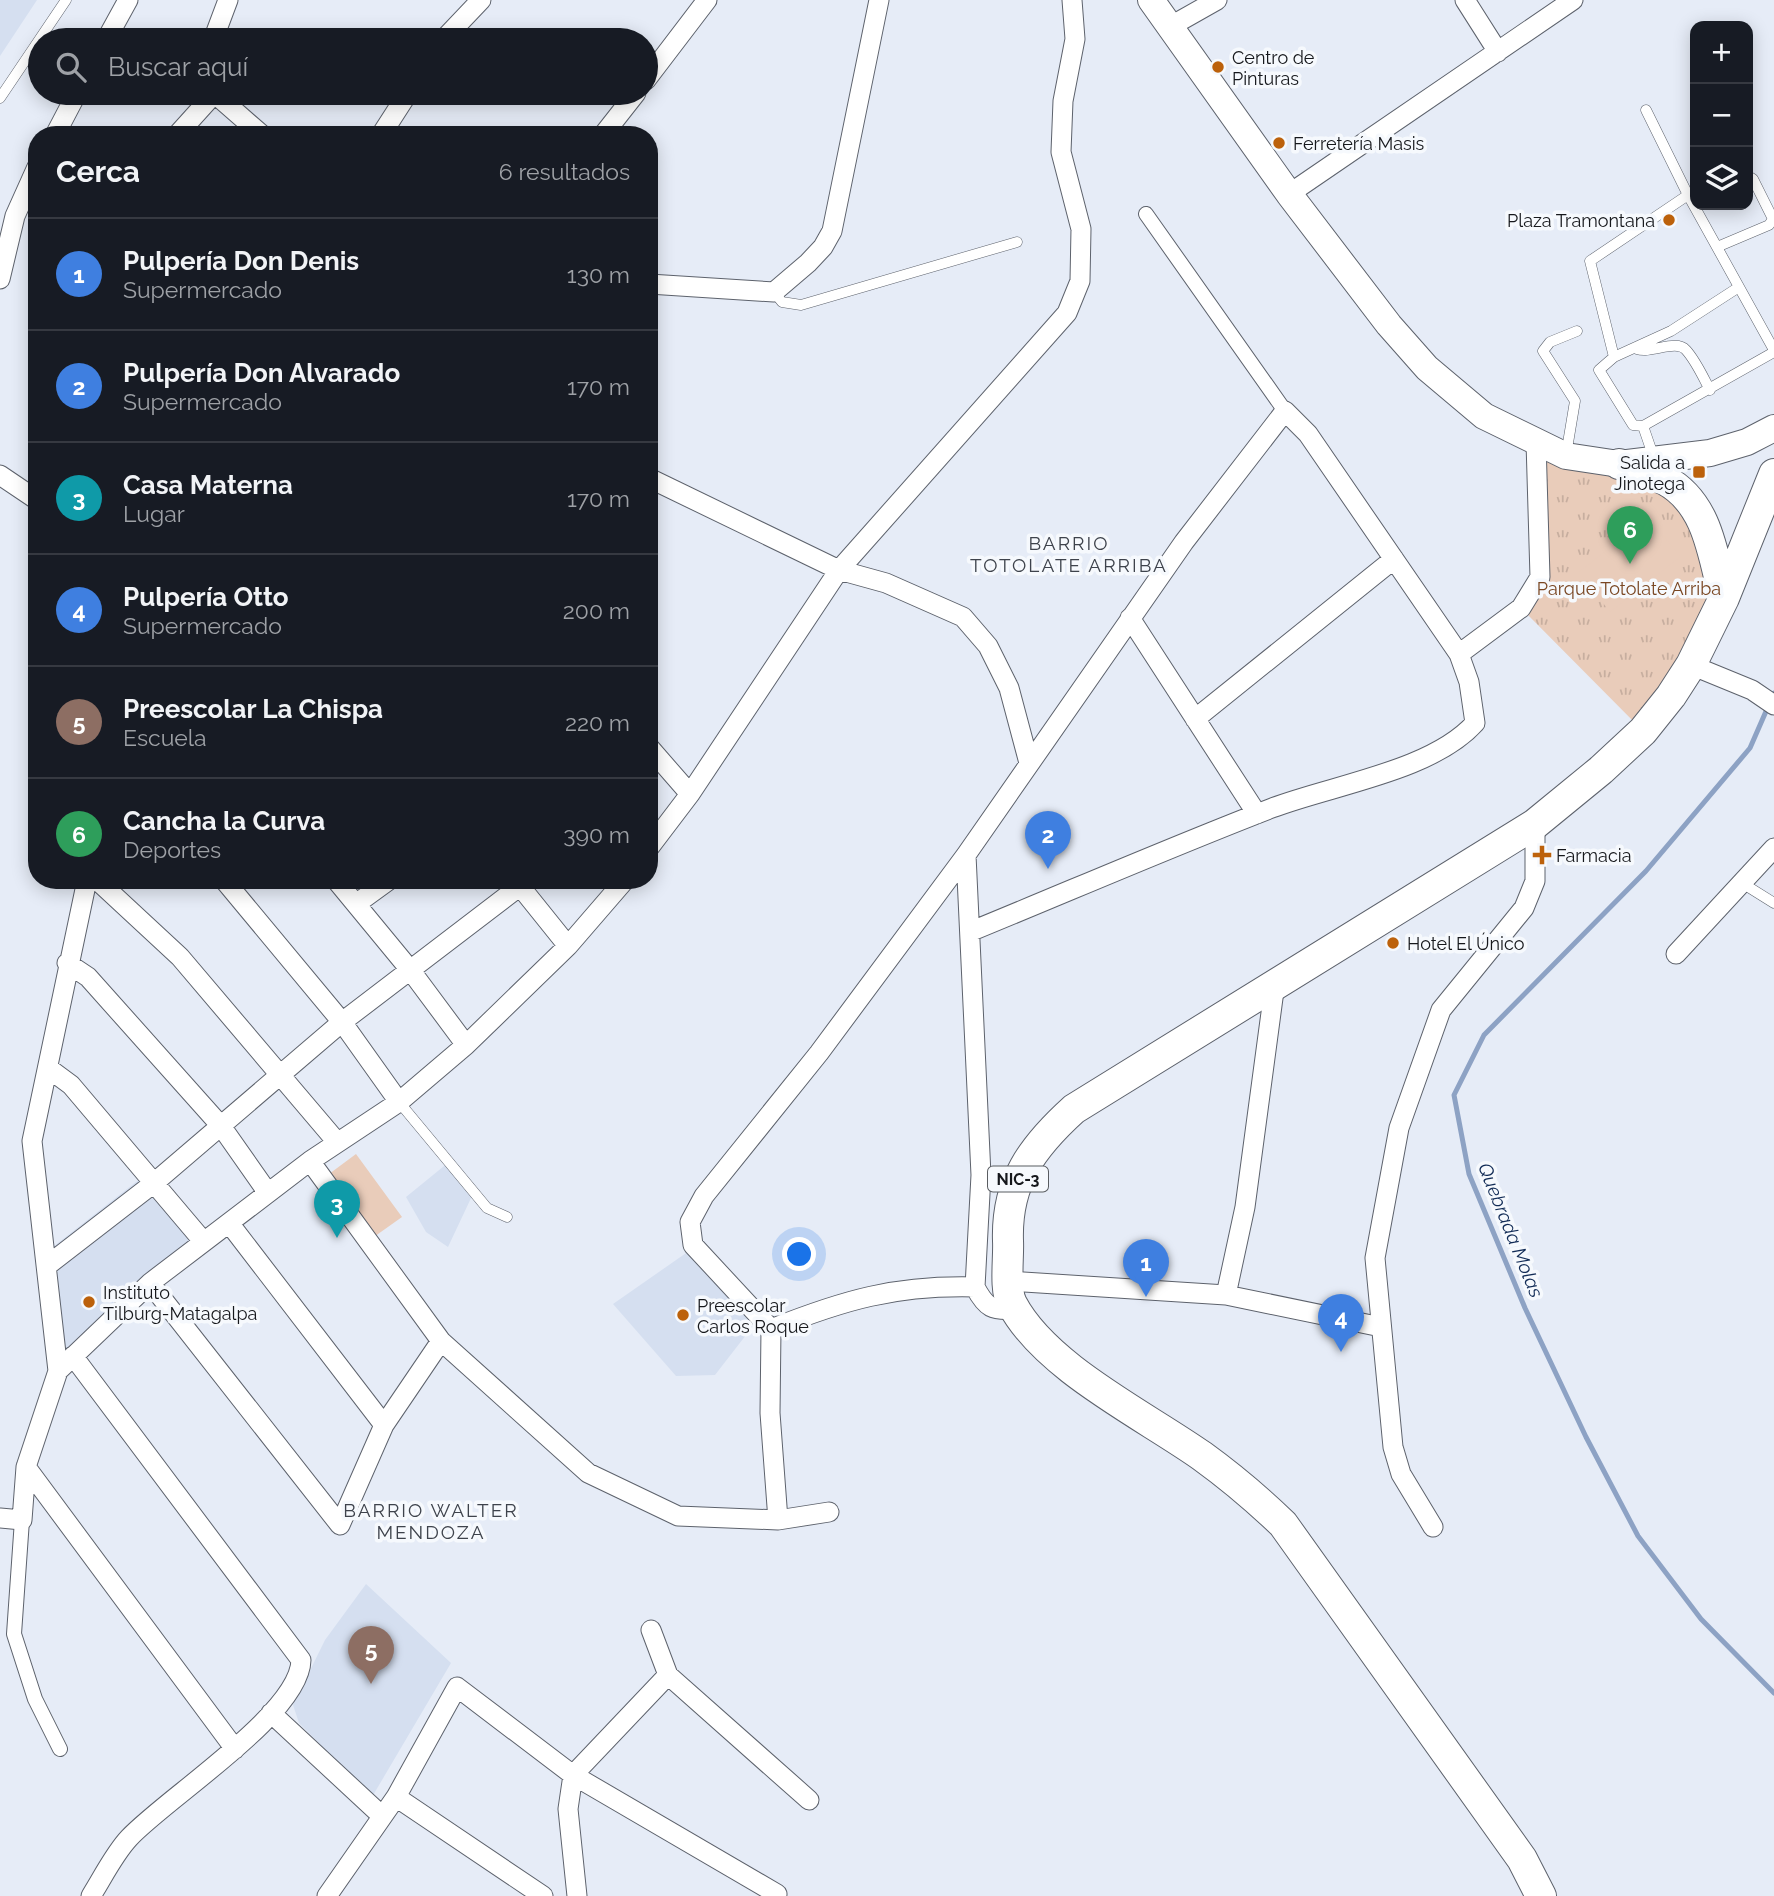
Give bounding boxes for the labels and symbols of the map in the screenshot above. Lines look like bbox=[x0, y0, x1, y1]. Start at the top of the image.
place label: Centro de Pinturas bbox=[1232, 47, 1315, 89]
marker: Centro de Pinturas bbox=[1210, 59, 1226, 75]
place label: Ferretería Masis bbox=[1293, 133, 1425, 154]
marker: Ferretería Masis bbox=[1271, 135, 1287, 151]
place label: Plaza Tramontana bbox=[1507, 210, 1655, 231]
marker: Plaza Tramontana bbox=[1661, 212, 1677, 228]
place label: Salida a Jinotega bbox=[1614, 452, 1685, 494]
marker: Salida a Jinotega bbox=[1691, 464, 1707, 480]
pin: 6 bbox=[1607, 506, 1653, 564]
district label: BARRIO TOTOLATE ARRIBA bbox=[970, 532, 1168, 576]
park label: Parque Totolate Arriba bbox=[1537, 578, 1721, 599]
pin: 2 bbox=[1025, 811, 1071, 869]
place label: Farmacia bbox=[1556, 845, 1632, 866]
marker: Farmacia bbox=[1534, 847, 1550, 863]
place label: Hotel El Único bbox=[1407, 932, 1525, 954]
marker: Hotel El Único bbox=[1385, 935, 1401, 951]
water label: Quebrada Molas bbox=[1474, 1160, 1548, 1300]
road number: NIC-3 bbox=[988, 1166, 1048, 1191]
pin: 3 bbox=[314, 1180, 360, 1238]
your location bbox=[782, 1237, 816, 1271]
pin: 1 bbox=[1123, 1239, 1169, 1297]
place label: Instituto Tilburg-Matagalpa bbox=[103, 1282, 257, 1324]
marker: Instituto Tilburg-Matagalpa bbox=[81, 1294, 97, 1310]
pin: 4 bbox=[1318, 1294, 1364, 1352]
place label: Preescolar Carlos Roque bbox=[697, 1295, 809, 1337]
marker: Preescolar Carlos Roque bbox=[675, 1307, 691, 1323]
district label: BARRIO WALTER MENDOZA bbox=[343, 1499, 519, 1543]
pin: 5 bbox=[348, 1626, 394, 1684]

